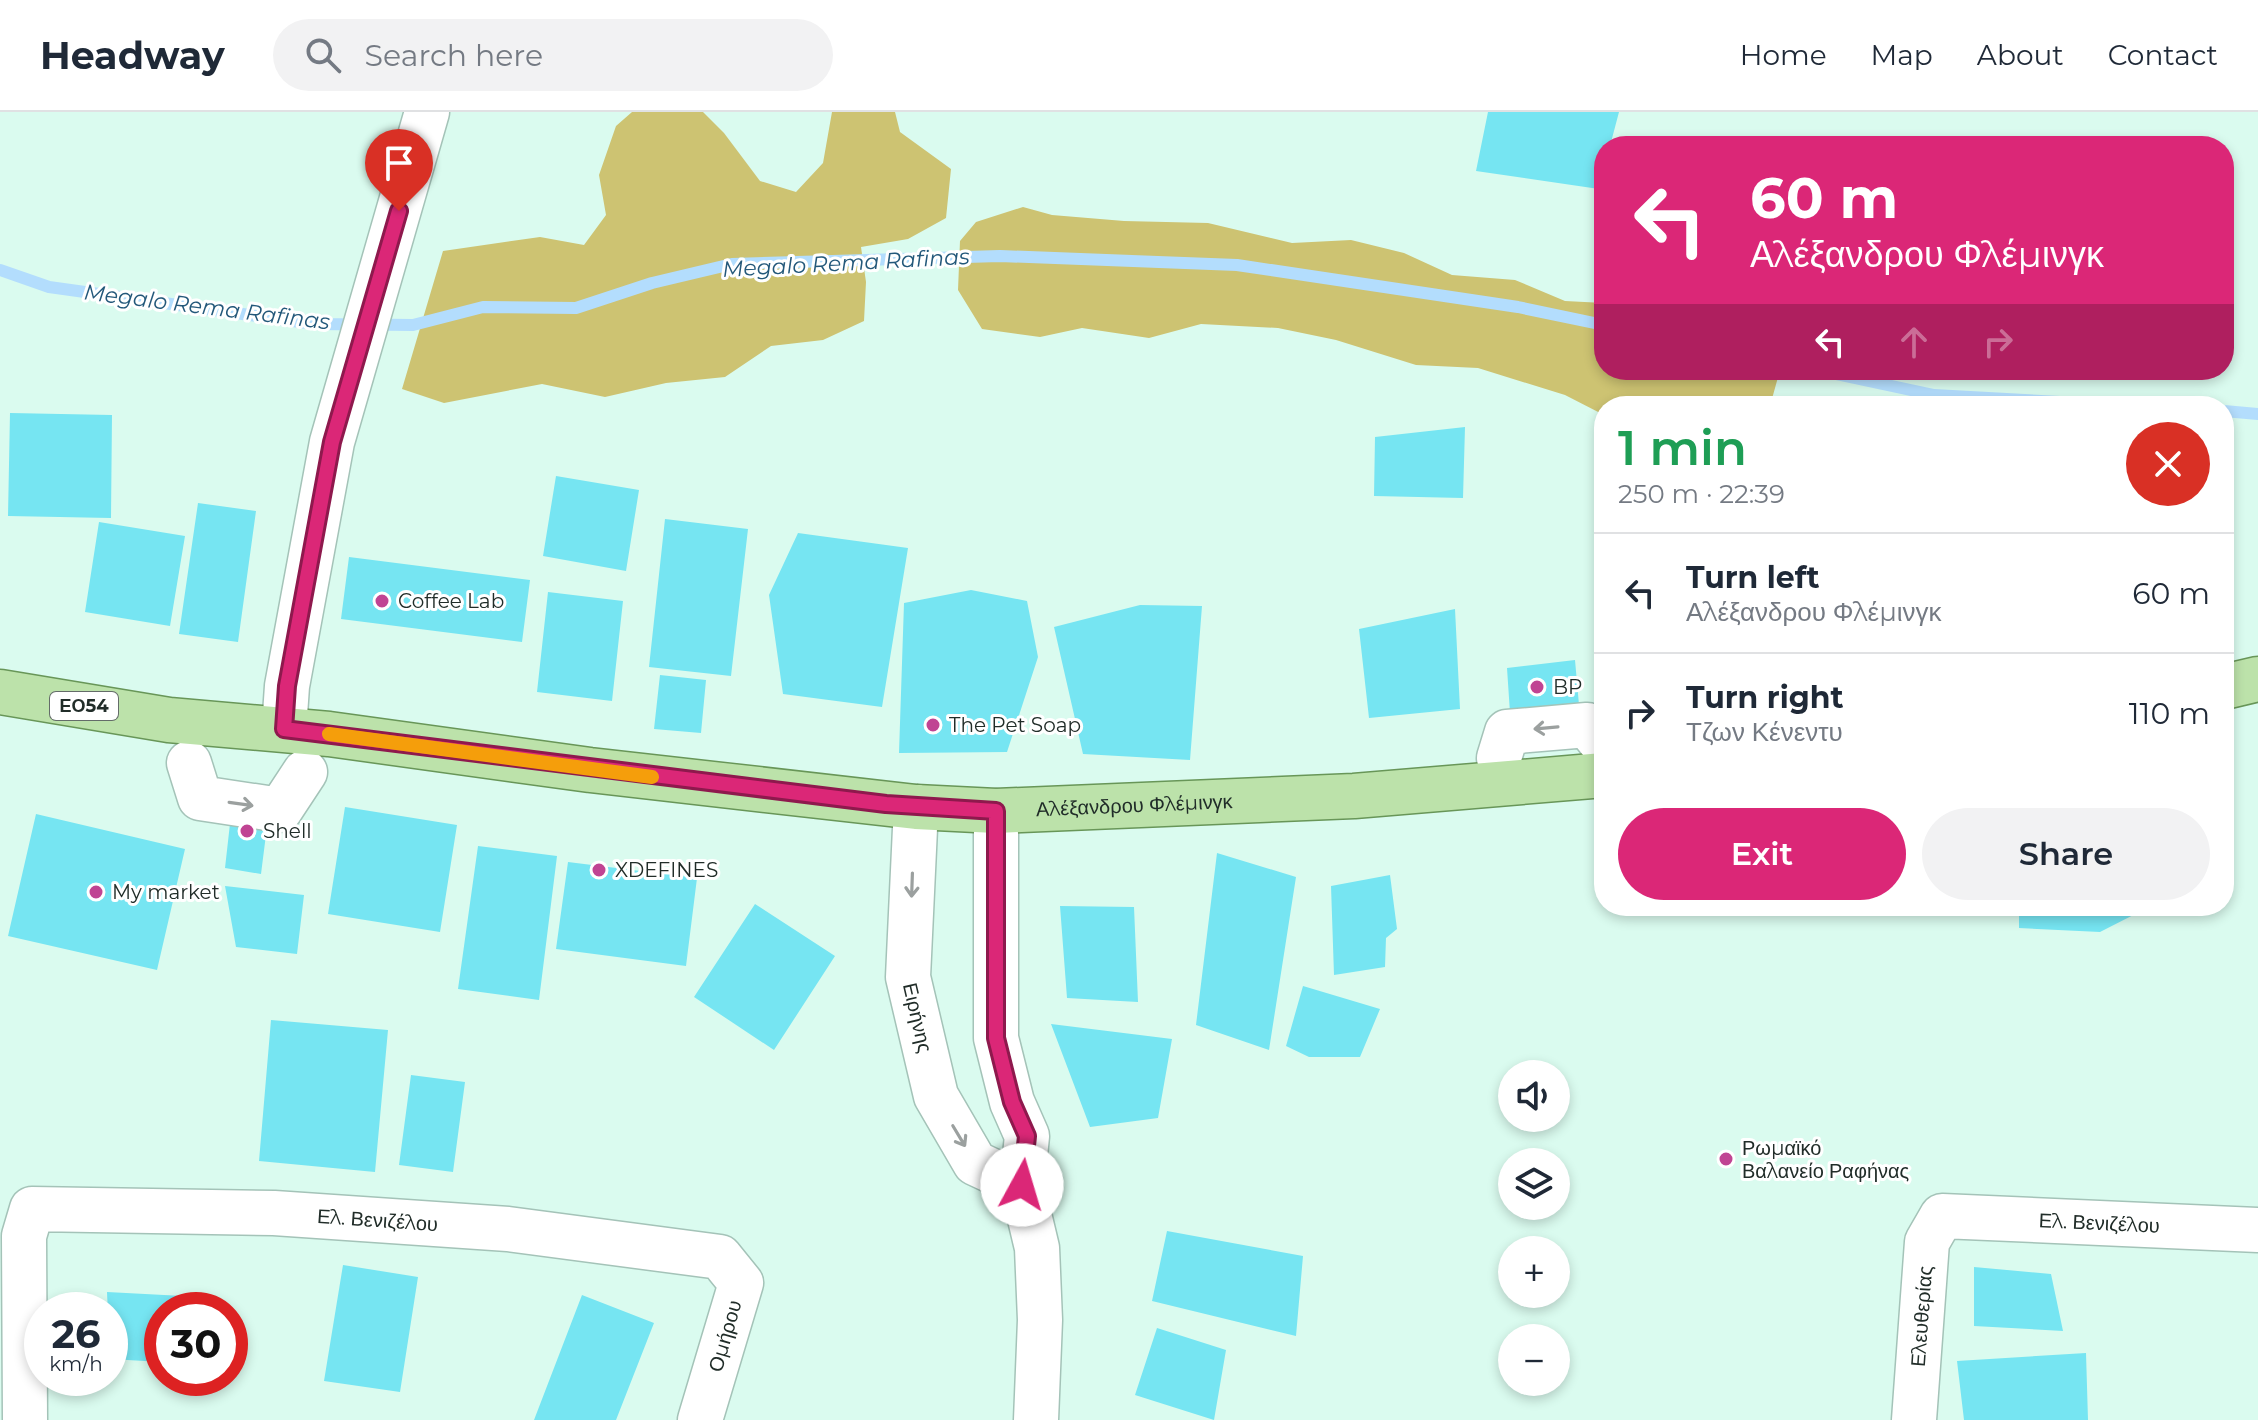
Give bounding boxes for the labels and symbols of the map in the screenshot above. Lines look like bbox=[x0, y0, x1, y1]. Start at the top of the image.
pin bbox=[365, 129, 433, 211]
water label: Megalo Rema Rafinas bbox=[722, 243, 971, 283]
water label: Megalo Rema Rafinas bbox=[82, 279, 332, 336]
place label: Coffee Lab bbox=[398, 589, 504, 613]
marker: Coffee Lab bbox=[373, 592, 391, 610]
place label: BP bbox=[1553, 675, 1582, 699]
marker: BP bbox=[1528, 678, 1546, 696]
road number: ΕΟ54 bbox=[50, 692, 118, 720]
place label: The Pet Soap bbox=[949, 713, 1081, 737]
marker: The Pet Soap bbox=[924, 716, 942, 734]
one-way arrow bbox=[1533, 721, 1560, 736]
street label: Αλέξανδρου Φλέμινγκ bbox=[1036, 789, 1234, 821]
one-way arrow bbox=[228, 797, 253, 812]
place label: Shell bbox=[263, 819, 312, 843]
marker: Shell bbox=[238, 822, 256, 840]
place label: XDEFINES bbox=[615, 858, 718, 882]
marker: XDEFINES bbox=[590, 861, 608, 879]
one-way arrow bbox=[905, 871, 920, 898]
place label: My market bbox=[112, 880, 220, 904]
marker: My market bbox=[87, 883, 105, 901]
street label: Ειρήνης bbox=[898, 980, 937, 1055]
one-way arrow bbox=[951, 1124, 967, 1147]
place label: Ρωμαϊκό Βαλανείο Ραφήνας bbox=[1742, 1136, 1910, 1183]
position arrow bbox=[980, 1143, 1064, 1227]
marker: Ρωμαϊκό Βαλανείο Ραφήνας bbox=[1717, 1150, 1735, 1168]
street label: Ελ. Βενιζέλου bbox=[316, 1204, 439, 1236]
street label: Ελ. Βενιζέλου bbox=[2038, 1208, 2160, 1238]
street label: Ελευθερίας bbox=[1906, 1265, 1937, 1368]
speed limit sign: 30 bbox=[144, 1292, 248, 1396]
street label: Ομήρου bbox=[703, 1297, 747, 1375]

